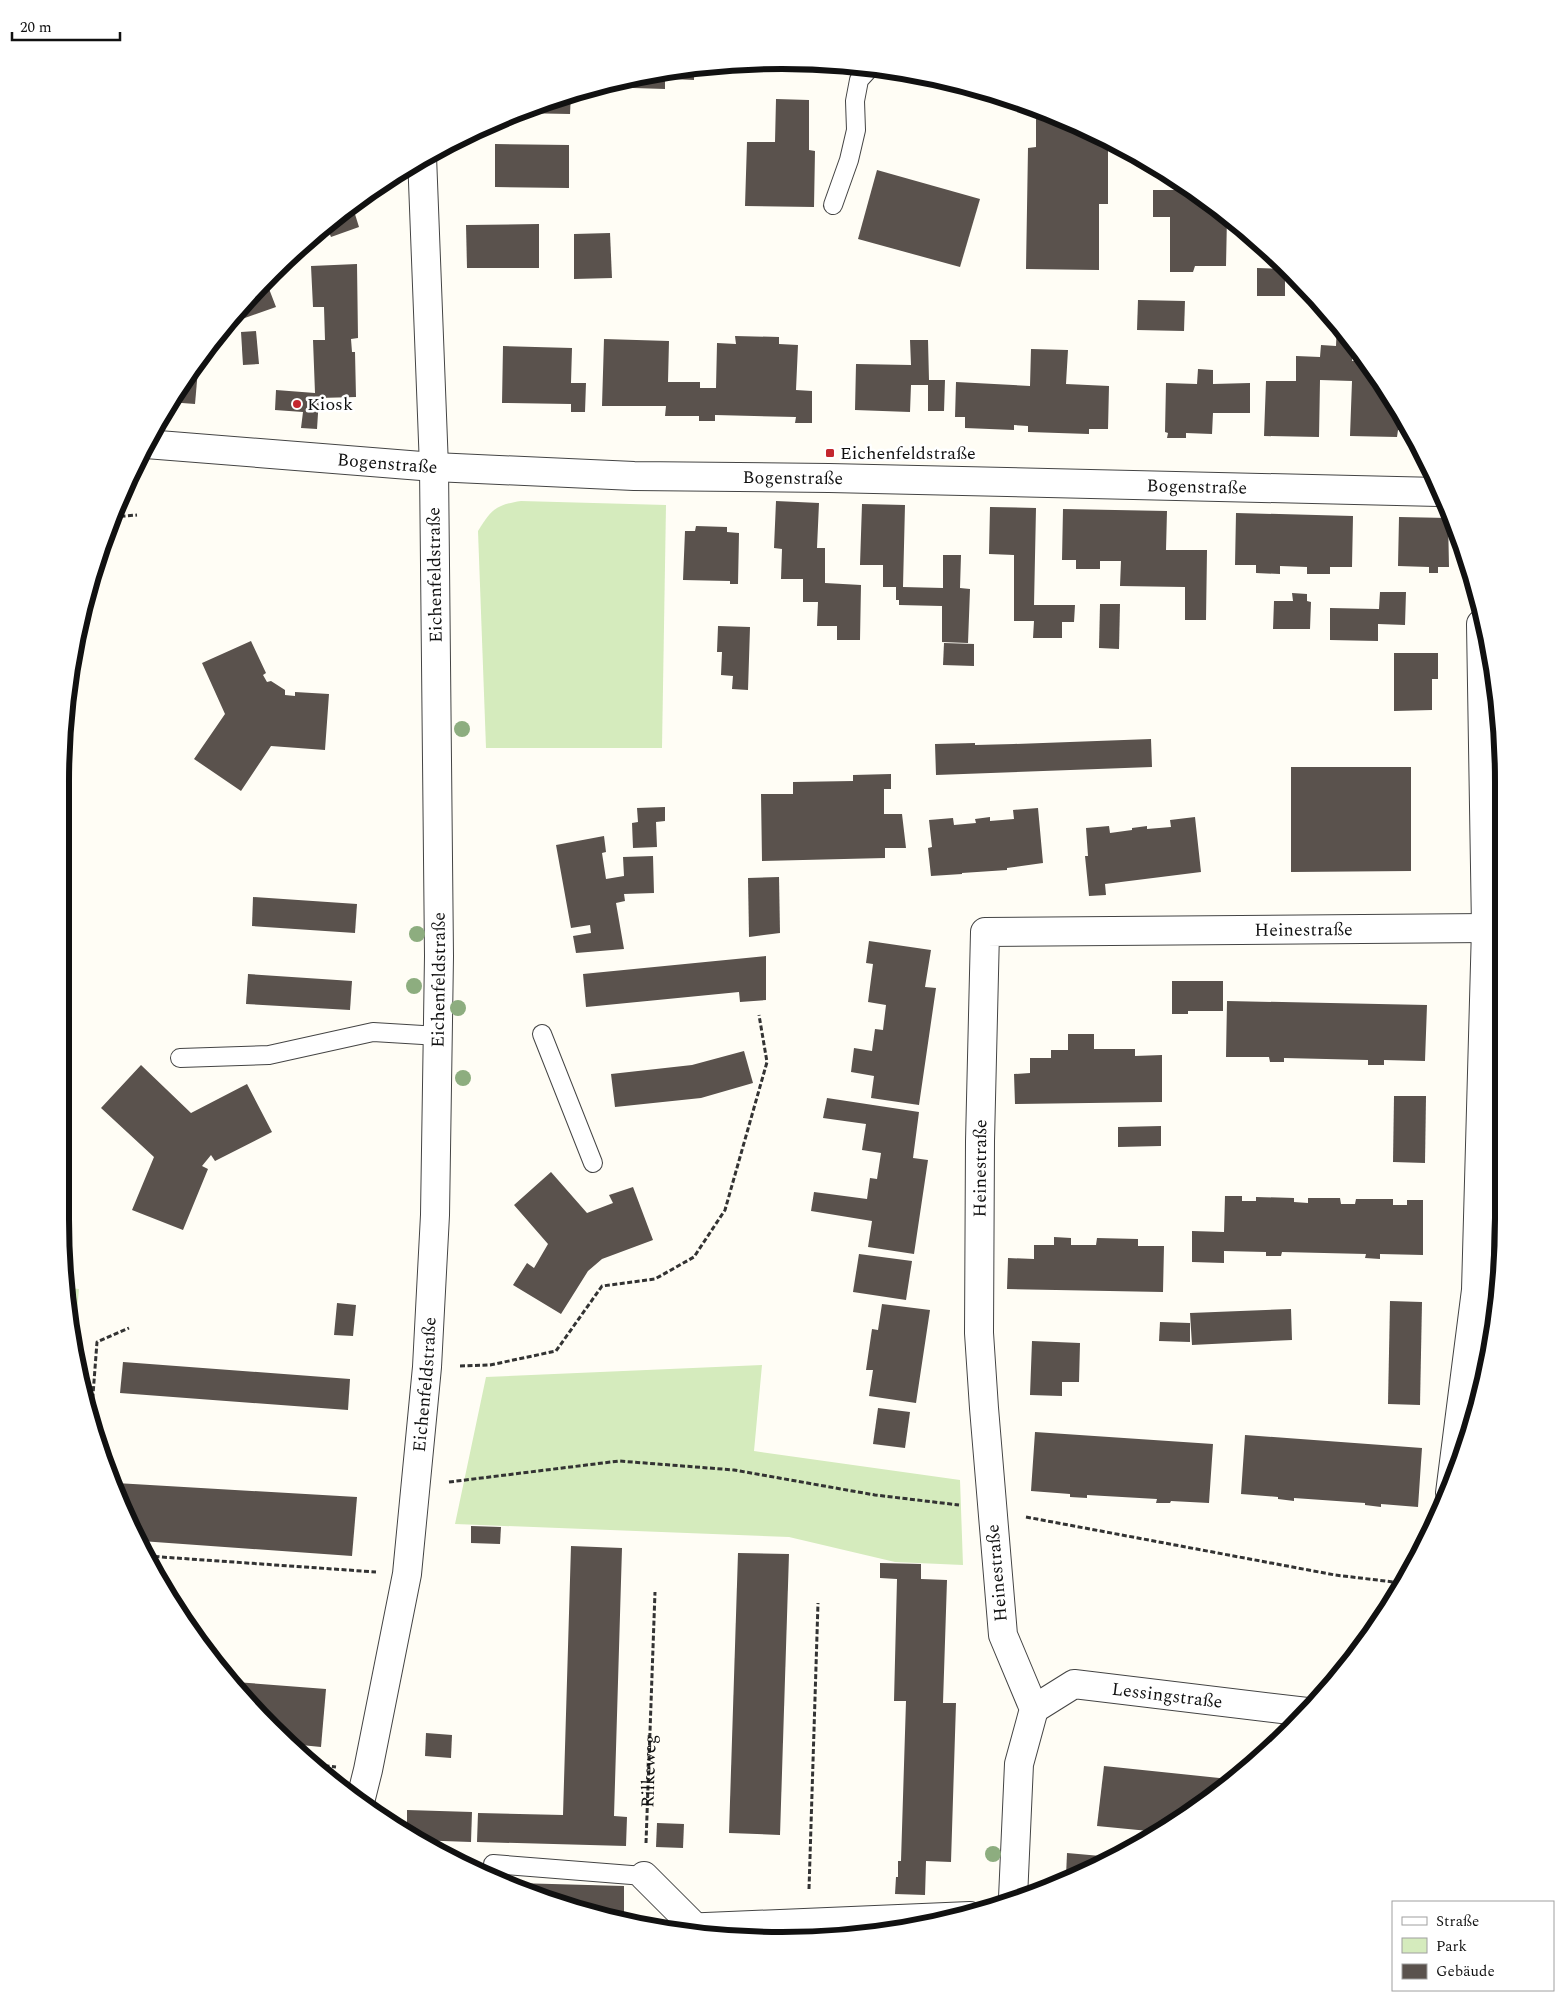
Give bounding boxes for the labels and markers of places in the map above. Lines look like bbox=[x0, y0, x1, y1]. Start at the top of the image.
place label: Kiosk bbox=[307, 391, 353, 418]
marker: Kiosk bbox=[291, 398, 303, 410]
place label: Eichenfeldstraße bbox=[840, 440, 976, 467]
marker: Eichenfeldstraße bbox=[824, 447, 836, 459]

